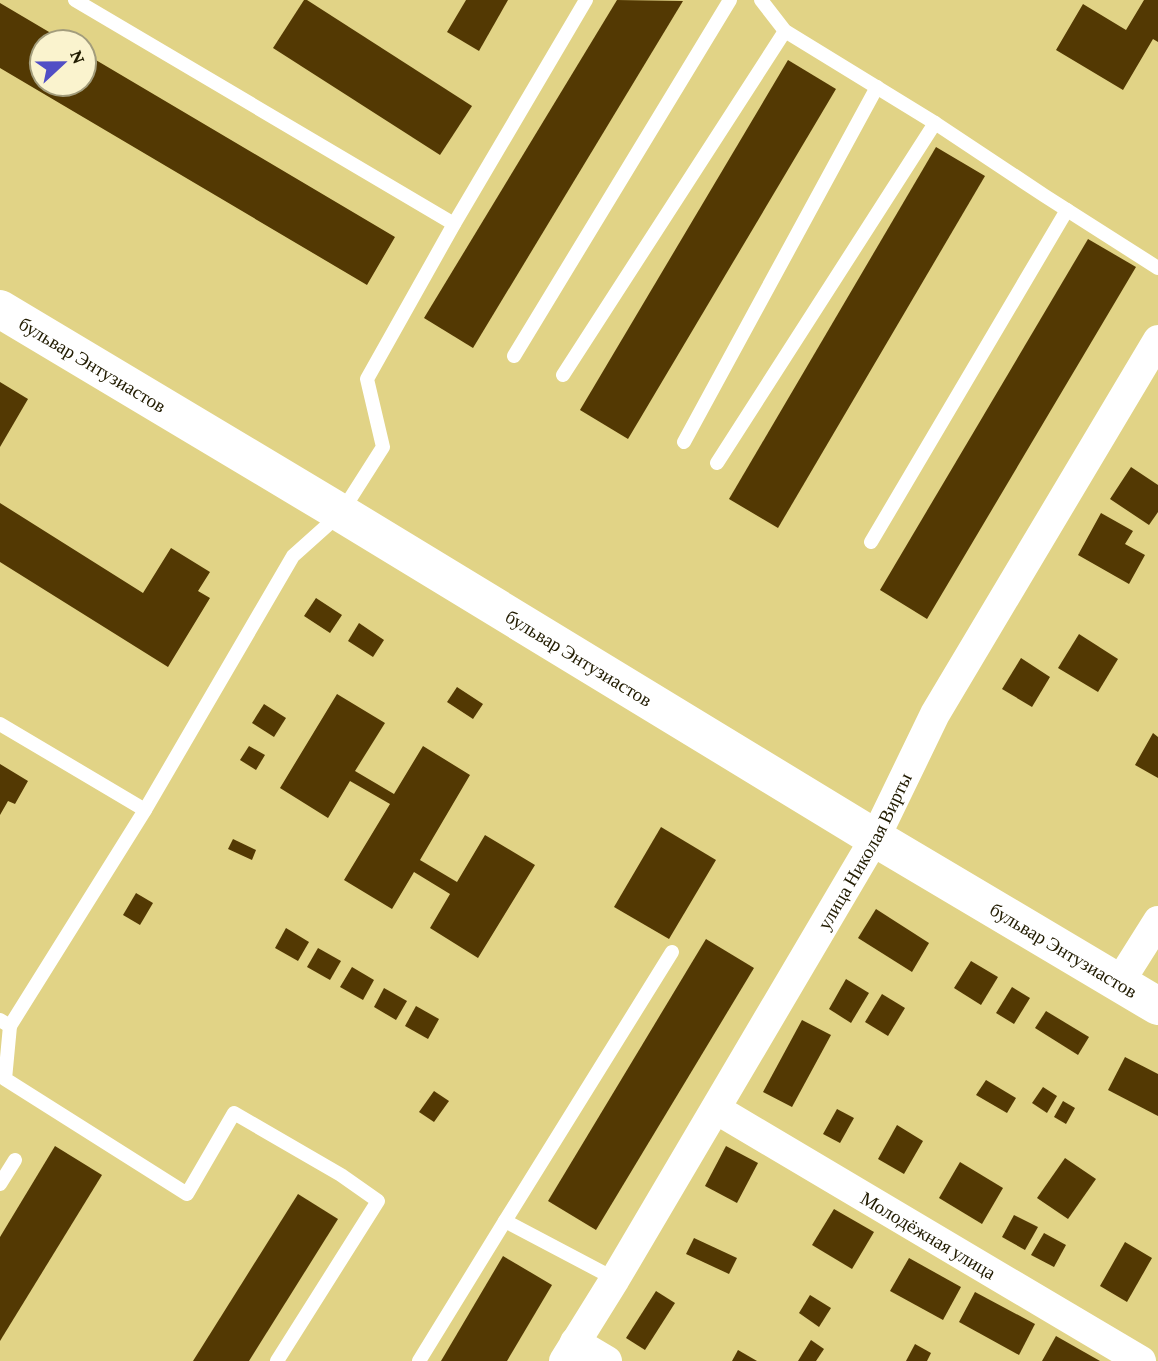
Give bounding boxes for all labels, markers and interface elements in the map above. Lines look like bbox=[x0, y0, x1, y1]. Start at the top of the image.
north arrow bbox=[28, 28, 98, 98]
text: N bbox=[66, 47, 90, 67]
street label: бульвар Энтузиастов bbox=[15, 312, 170, 416]
street label: бульвар Энтузиастов bbox=[502, 605, 656, 710]
street label: улица Николая Вирты bbox=[813, 769, 916, 933]
street label: бульвар Энтузиастов bbox=[986, 898, 1141, 1002]
street label: Молодёжная улица bbox=[857, 1187, 1000, 1283]

